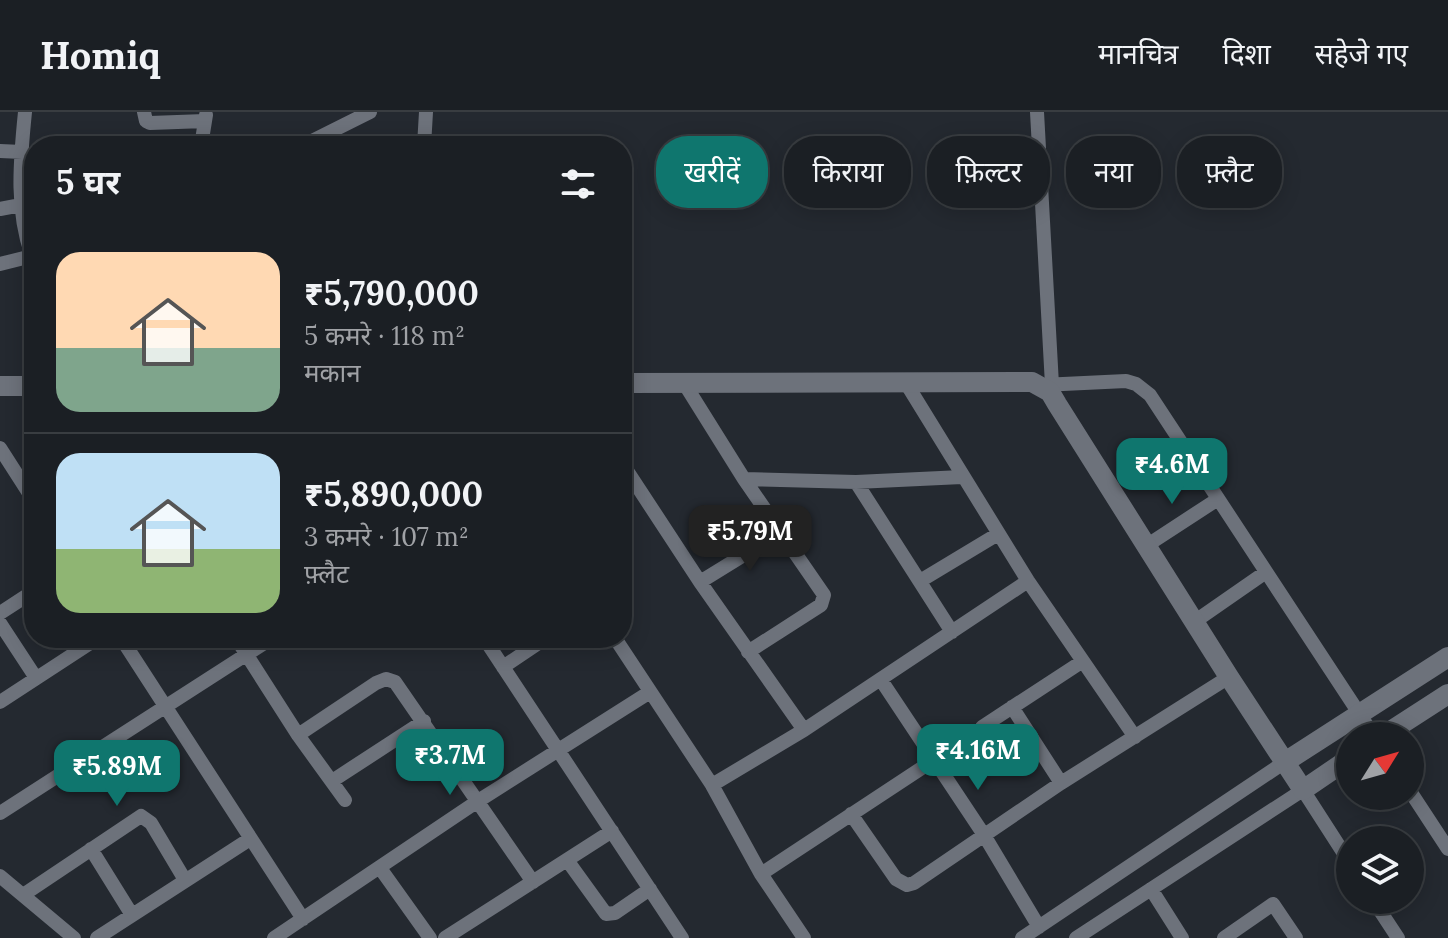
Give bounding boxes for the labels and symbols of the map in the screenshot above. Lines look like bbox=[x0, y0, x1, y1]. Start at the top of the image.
pin: ₹4.6M bbox=[1116, 438, 1228, 506]
pin: ₹5.79M bbox=[685, 505, 815, 573]
north arrow bbox=[1336, 722, 1424, 810]
pin: ₹4.16M bbox=[913, 724, 1043, 792]
pin: ₹3.7M bbox=[394, 729, 506, 797]
pin: ₹5.89M bbox=[52, 740, 182, 808]

